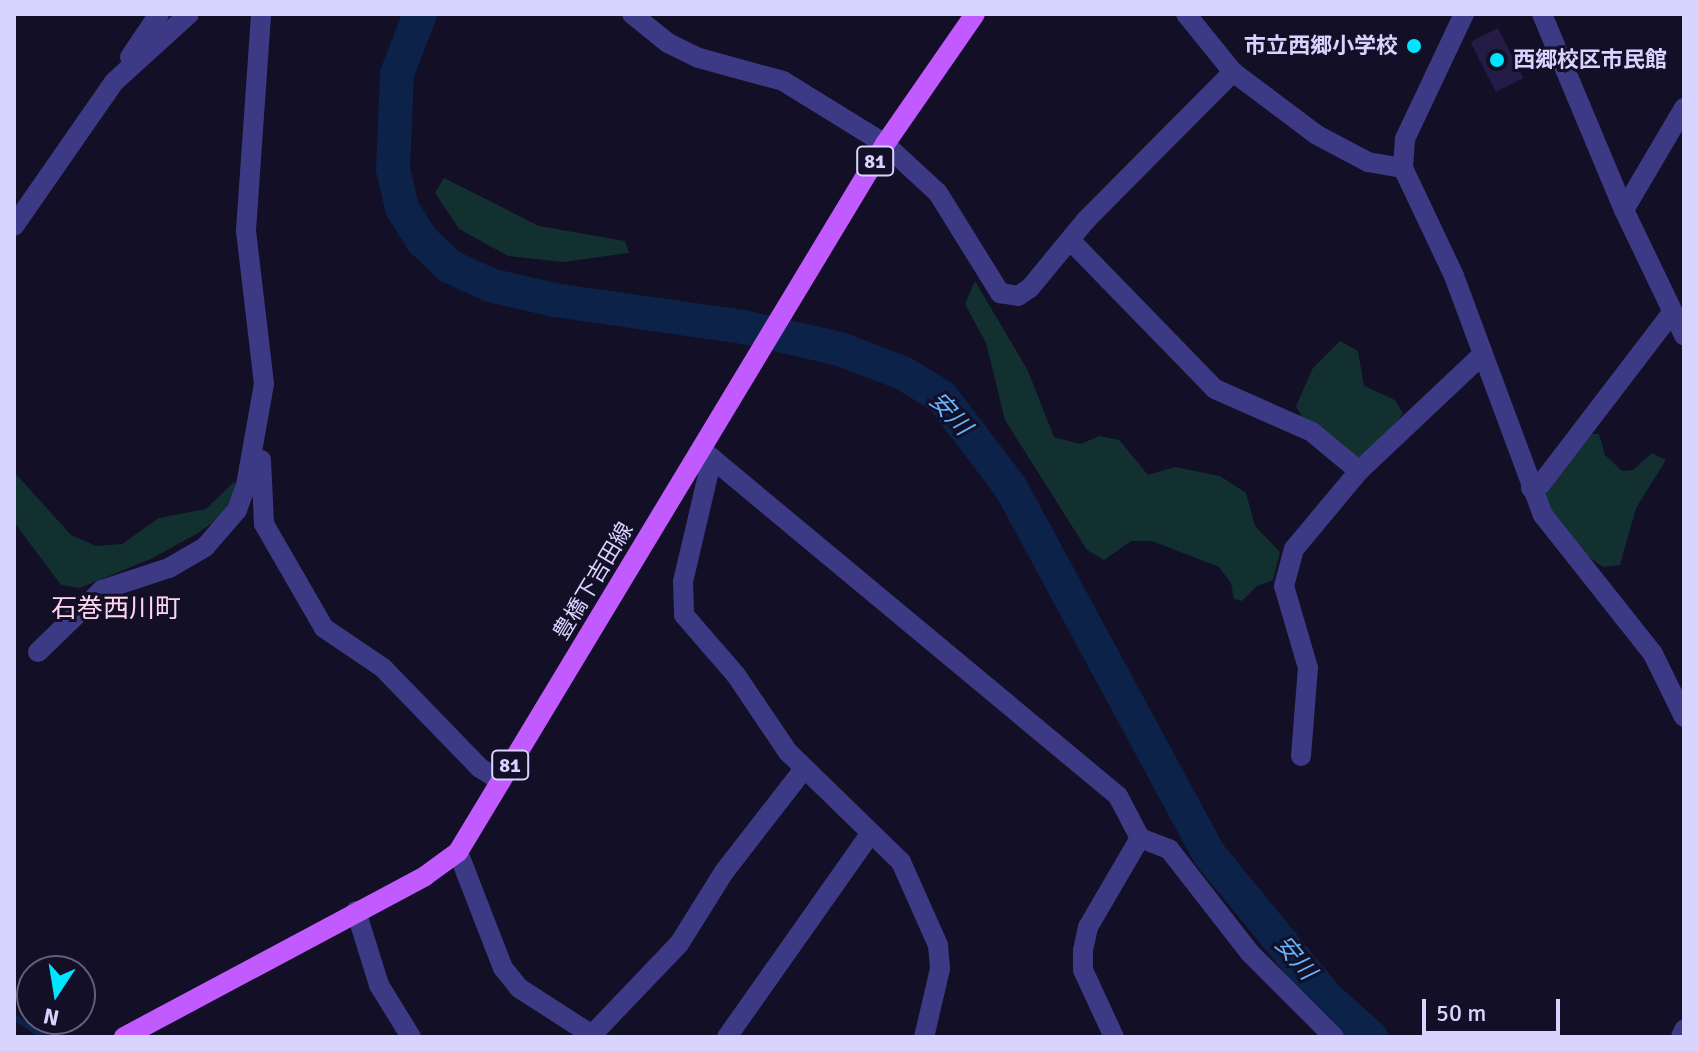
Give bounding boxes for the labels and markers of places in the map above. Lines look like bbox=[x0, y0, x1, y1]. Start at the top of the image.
place label: 市立西郷小学校 bbox=[1244, 33, 1398, 59]
marker: 市立西郷小学校 bbox=[1405, 37, 1423, 55]
place label: 西郷校区市民館 bbox=[1513, 47, 1667, 73]
marker: 西郷校区市民館 bbox=[1488, 51, 1506, 69]

